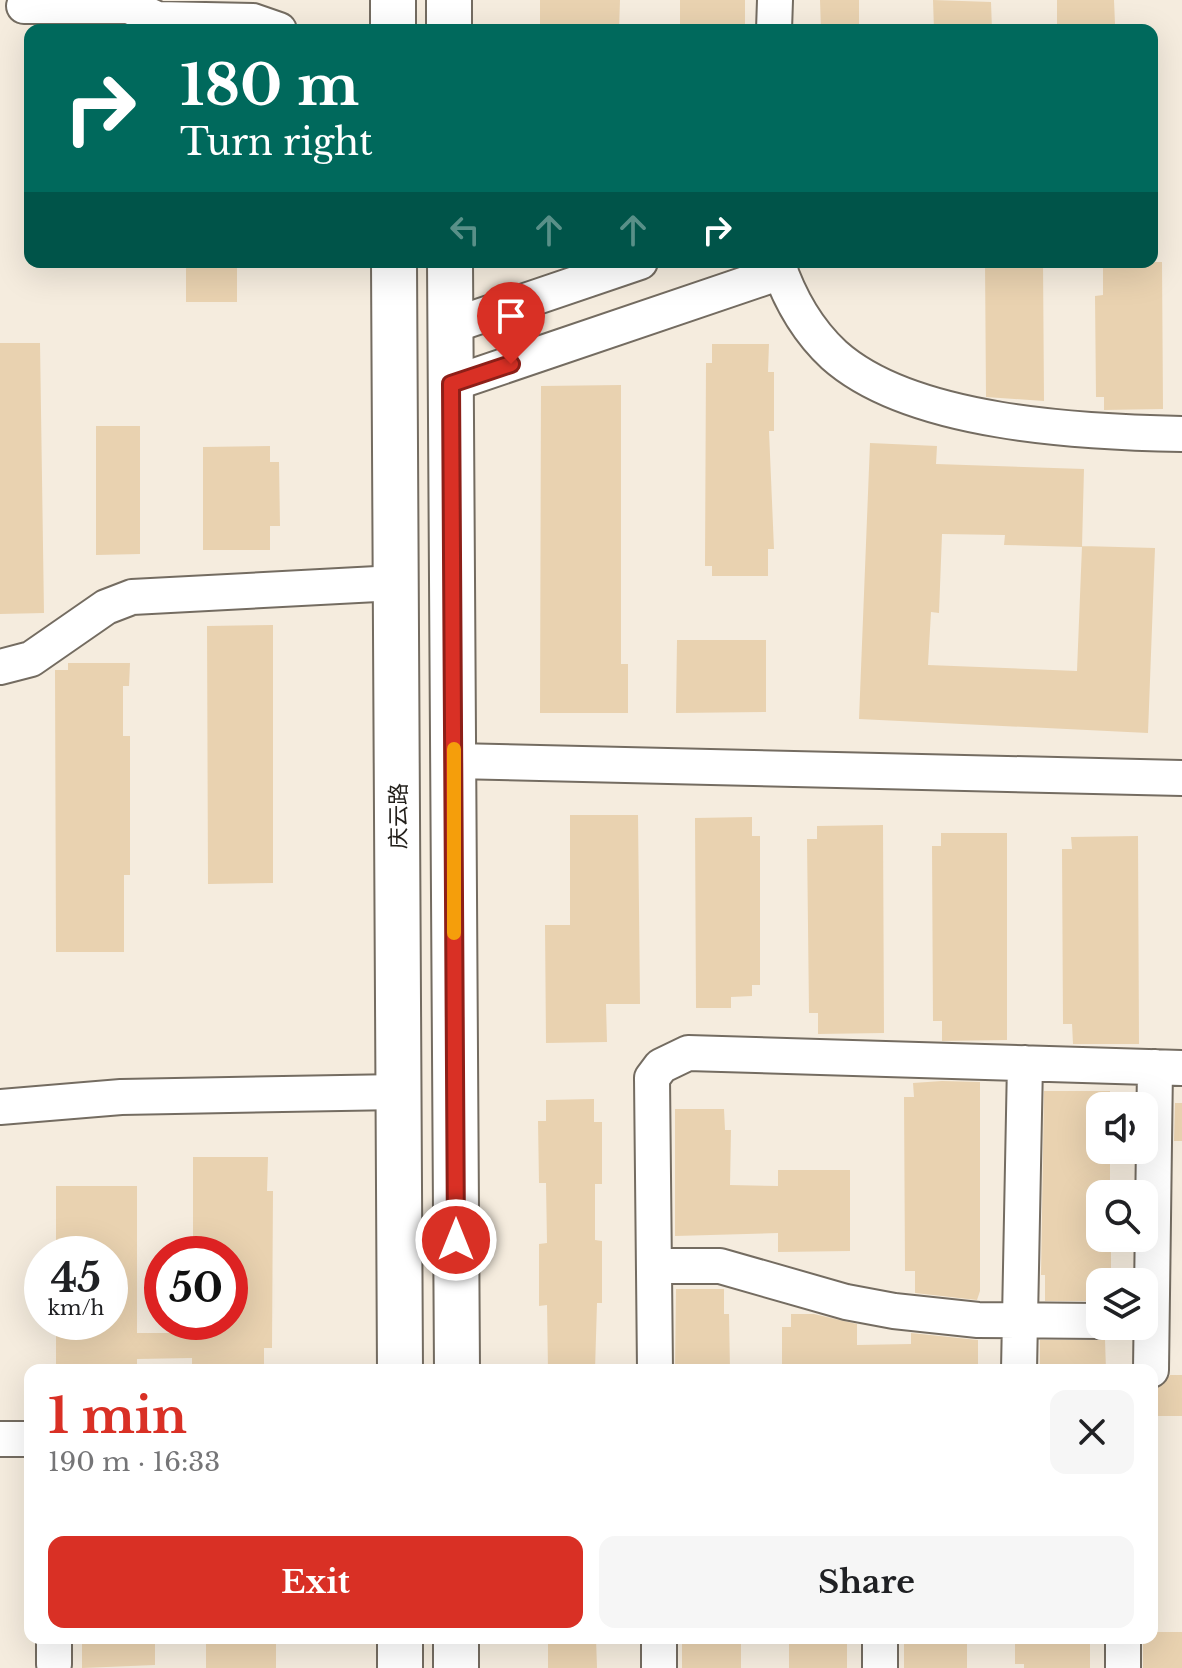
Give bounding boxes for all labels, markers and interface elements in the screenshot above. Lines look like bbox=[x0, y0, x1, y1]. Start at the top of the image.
text: 180 m bbox=[180, 51, 359, 120]
icon: right bbox=[48, 56, 152, 160]
text: Turn right bbox=[180, 120, 373, 165]
icon: left bbox=[443, 208, 487, 252]
icon: ahead bbox=[527, 208, 571, 252]
icon: ahead bbox=[611, 208, 655, 252]
icon: right bbox=[695, 208, 739, 252]
pin bbox=[477, 282, 545, 364]
icon: arrive bbox=[489, 294, 533, 338]
street label: 庆云路 bbox=[385, 783, 412, 849]
map controls bbox=[1086, 1092, 1158, 1340]
button: sound bbox=[1086, 1092, 1158, 1164]
button: search bbox=[1086, 1180, 1158, 1252]
position arrow bbox=[414, 1198, 498, 1282]
speed limit sign: 50 bbox=[144, 1236, 248, 1340]
text: 45 bbox=[51, 1253, 101, 1303]
button: layers bbox=[1086, 1268, 1158, 1340]
text: km/h bbox=[48, 1296, 104, 1320]
text: 1 min bbox=[48, 1386, 187, 1446]
button: close bbox=[1050, 1390, 1134, 1474]
text: 190 m · 16:33 bbox=[48, 1446, 220, 1478]
button: Exit bbox=[48, 1536, 583, 1628]
button: Share bbox=[599, 1536, 1134, 1628]

